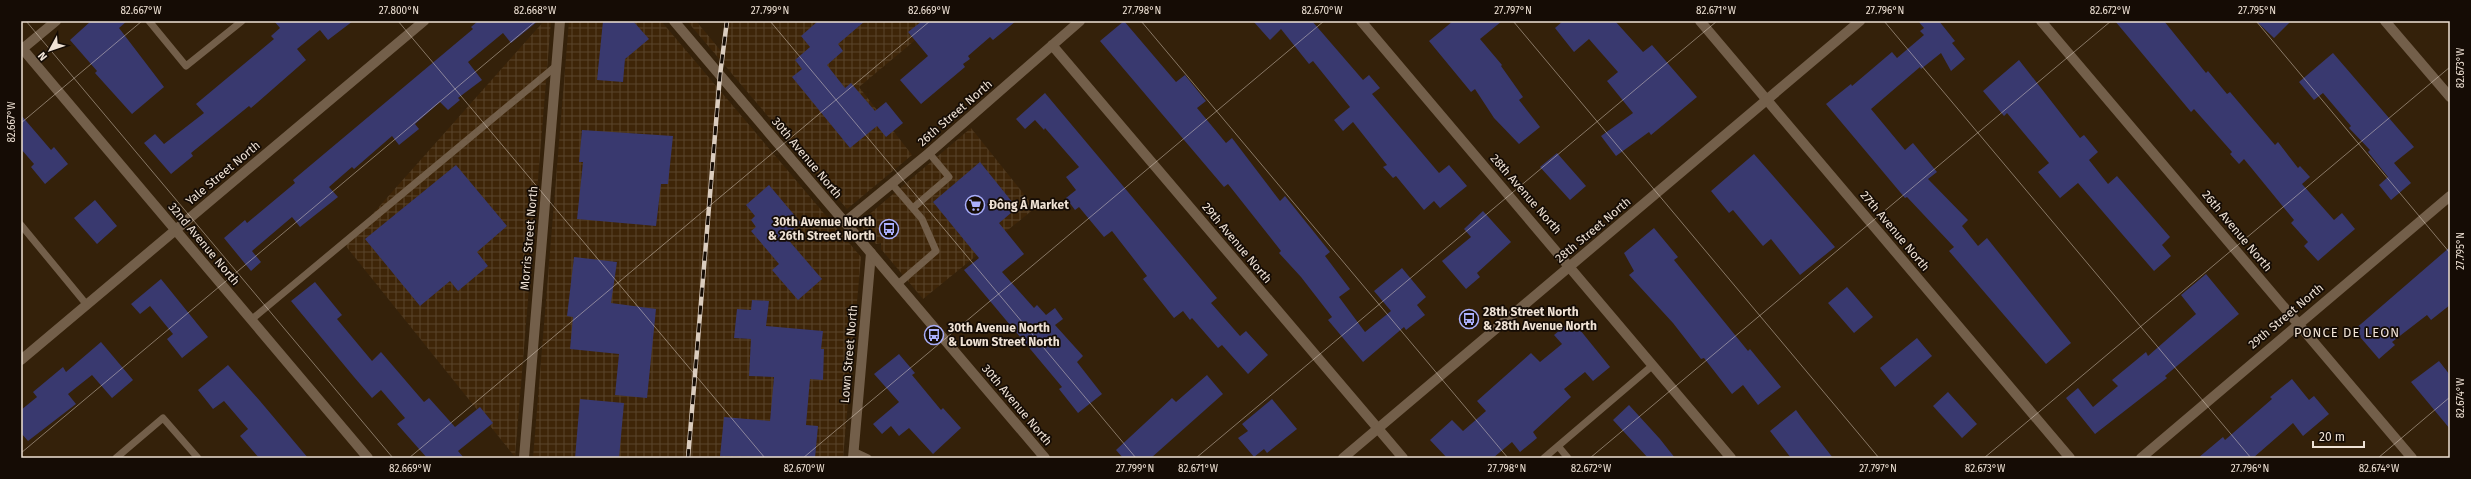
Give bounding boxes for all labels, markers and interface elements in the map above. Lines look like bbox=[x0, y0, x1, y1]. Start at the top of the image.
text: 82.667°W bbox=[120, 5, 162, 17]
text: 27.800°N bbox=[379, 5, 419, 17]
text: 82.668°W bbox=[514, 5, 557, 17]
text: 27.799°N bbox=[751, 5, 789, 17]
text: 82.669°W bbox=[908, 5, 951, 17]
text: 27.798°N bbox=[1123, 5, 1161, 17]
text: 82.670°W bbox=[1301, 5, 1343, 17]
text: 27.797°N bbox=[1494, 5, 1532, 17]
text: 82.671°W bbox=[1696, 5, 1737, 17]
text: 27.796°N bbox=[1866, 5, 1904, 17]
text: 82.672°W bbox=[2090, 5, 2131, 17]
text: 27.795°N bbox=[2238, 5, 2276, 17]
north arrow bbox=[30, 30, 70, 70]
text: 82.673°W bbox=[2455, 47, 2467, 88]
text: N bbox=[35, 49, 50, 63]
street label: 26th Street North bbox=[915, 77, 995, 149]
text: 82.667°W bbox=[6, 101, 18, 143]
street label: 30th Avenue North bbox=[769, 115, 845, 201]
street label: Yale Street North bbox=[183, 138, 263, 208]
street label: 28th Avenue North bbox=[1487, 151, 1565, 237]
street label: Morris Street North bbox=[517, 185, 541, 291]
street label: 27th Avenue North bbox=[1858, 188, 1932, 274]
street label: 26th Avenue North bbox=[2199, 188, 2275, 274]
supermarket icon: Đông Á Market bbox=[964, 194, 986, 216]
street label: 28th Street North bbox=[1552, 194, 1634, 266]
place label: Đông Á Market bbox=[989, 196, 1069, 212]
street label: 32nd Avenue North bbox=[165, 200, 243, 288]
street label: 29th Avenue North bbox=[1199, 200, 1275, 286]
place label: 30th Avenue North & 26th Street North bbox=[768, 215, 875, 243]
bus stop icon: 30th Avenue North & 26th Street North bbox=[878, 218, 900, 240]
text: 27.795°N bbox=[2455, 232, 2467, 270]
street label: 29th Street North bbox=[2246, 281, 2326, 351]
street label: Lown Street North bbox=[838, 304, 860, 404]
place label: 28th Street North & 28th Avenue North bbox=[1483, 305, 1597, 333]
bus stop icon: 28th Street North & 28th Avenue North bbox=[1458, 308, 1480, 330]
place label: 30th Avenue North & Lown Street North bbox=[947, 321, 1060, 349]
bus stop icon: 30th Avenue North & Lown Street North bbox=[923, 324, 945, 346]
district label: PONCE DE LEON bbox=[2294, 325, 2400, 340]
street label: 30th Avenue North bbox=[979, 362, 1055, 448]
text: 82.674°W bbox=[2455, 377, 2467, 418]
scale bar bbox=[2313, 423, 2364, 449]
text: 20 m bbox=[2319, 430, 2345, 444]
text: 82.669°W bbox=[389, 463, 432, 475]
text: 82.670°W bbox=[783, 463, 825, 475]
text: 27.799°N bbox=[1116, 463, 1154, 475]
text: 82.671°W bbox=[1178, 463, 1219, 475]
text: 27.798°N bbox=[1488, 463, 1526, 475]
text: 82.672°W bbox=[1571, 463, 1612, 475]
text: 27.797°N bbox=[1859, 463, 1897, 475]
text: 82.673°W bbox=[1965, 463, 2006, 475]
text: 27.796°N bbox=[2231, 463, 2269, 475]
text: 82.674°W bbox=[2359, 463, 2400, 475]

